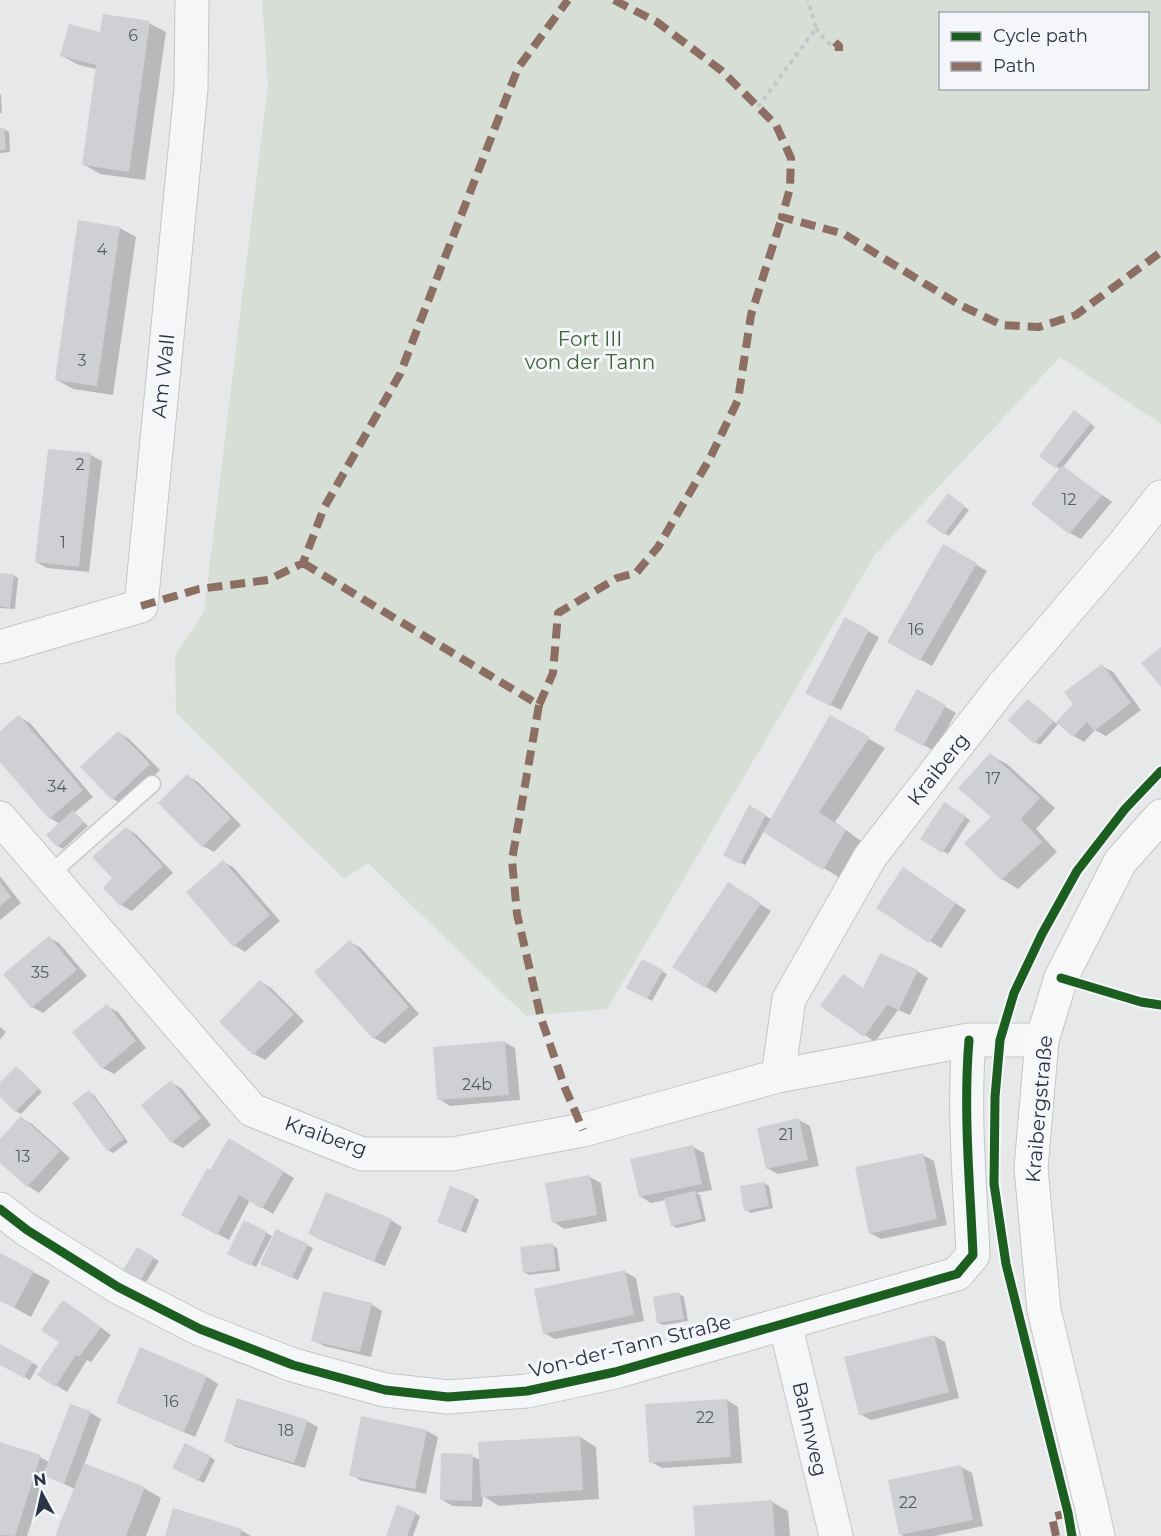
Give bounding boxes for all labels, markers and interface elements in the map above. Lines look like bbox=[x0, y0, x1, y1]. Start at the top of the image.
legend bbox=[939, 12, 1149, 90]
text: Cycle path bbox=[993, 25, 1088, 47]
house number: 6 bbox=[128, 26, 138, 45]
text: Path bbox=[993, 55, 1036, 77]
house number: 4 bbox=[97, 240, 108, 259]
park label: Fort III von der Tann bbox=[525, 327, 655, 374]
street label: Am Wall bbox=[147, 333, 179, 419]
house number: 3 bbox=[77, 351, 87, 370]
house number: 2 bbox=[75, 455, 85, 474]
house number: 12 bbox=[1062, 490, 1076, 509]
house number: 1 bbox=[60, 533, 66, 552]
house number: 16 bbox=[908, 620, 924, 639]
street label: Kraiberg bbox=[902, 728, 974, 810]
house number: 17 bbox=[985, 769, 1001, 788]
house number: 34 bbox=[47, 777, 67, 796]
house number: 35 bbox=[31, 963, 49, 982]
street label: Kraibergstraße bbox=[1021, 1034, 1057, 1184]
house number: 24b bbox=[462, 1075, 492, 1094]
street label: Kraiberg bbox=[282, 1111, 370, 1161]
house number: 21 bbox=[779, 1125, 793, 1144]
house number: 13 bbox=[16, 1147, 30, 1166]
street label: Von-der-Tann Straße bbox=[527, 1309, 733, 1383]
street label: Bahnweg bbox=[787, 1379, 833, 1479]
house number: 16 bbox=[163, 1392, 179, 1411]
house number: 22 bbox=[696, 1408, 714, 1427]
house number: 18 bbox=[278, 1421, 294, 1440]
north arrow bbox=[12, 1464, 72, 1524]
text: N bbox=[32, 1469, 48, 1490]
house number: 22 bbox=[899, 1493, 917, 1512]

